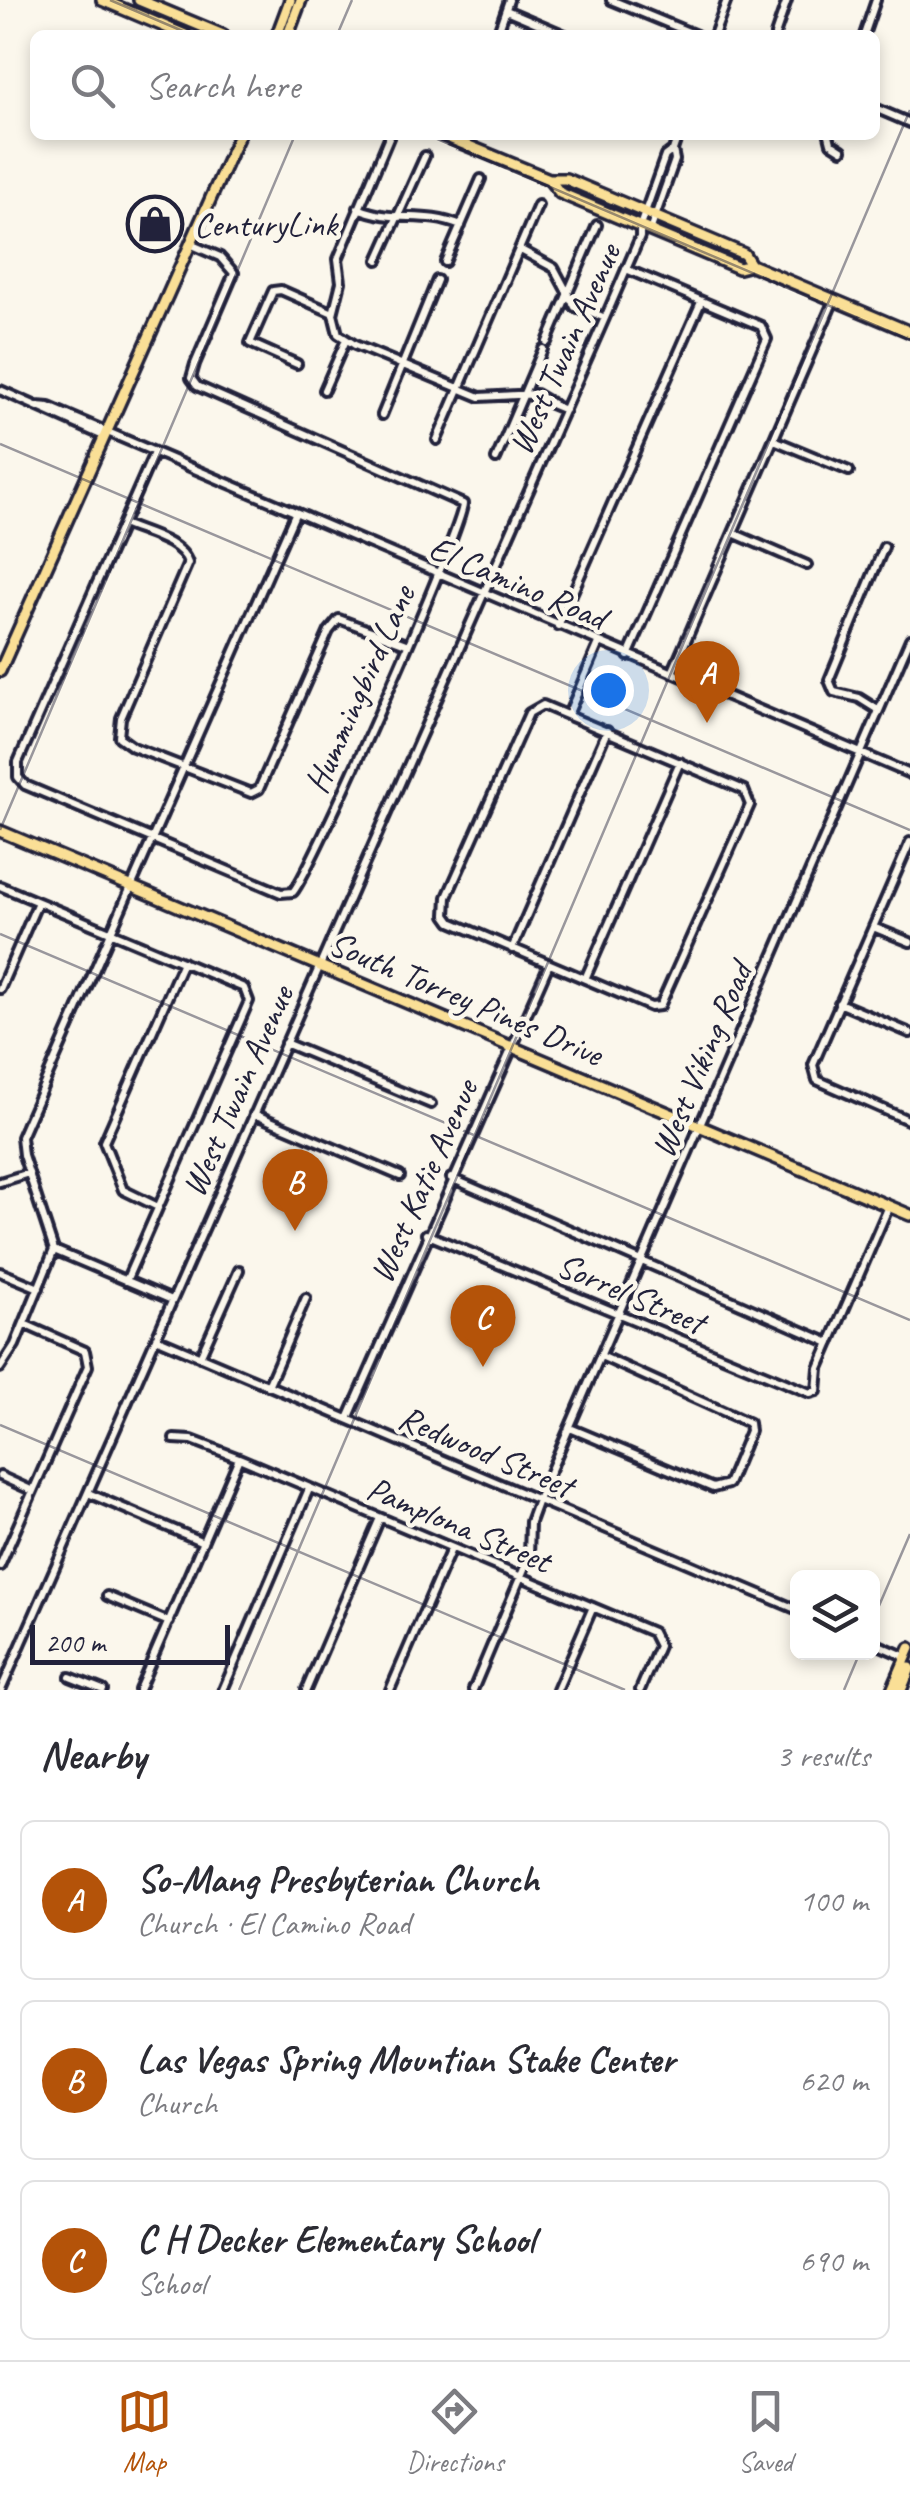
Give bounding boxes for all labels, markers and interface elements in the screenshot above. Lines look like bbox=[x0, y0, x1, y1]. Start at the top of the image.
search box bbox=[30, 30, 880, 140]
icon: search bbox=[65, 58, 120, 113]
text: Search here bbox=[145, 62, 300, 109]
shop icon: CenturyLink bbox=[125, 194, 185, 254]
place label: CenturyLink bbox=[194, 202, 339, 247]
street label: West Twain Avenue bbox=[498, 234, 632, 462]
street label: El Camino Road bbox=[423, 525, 618, 642]
street label: Hummingbird Lane bbox=[294, 576, 426, 800]
pin: A bbox=[674, 640, 740, 723]
your location bbox=[583, 665, 634, 716]
street label: South Torrey Pines Drive bbox=[322, 921, 612, 1077]
street label: West Viking Road bbox=[640, 951, 765, 1164]
street label: West Twain Avenue bbox=[171, 976, 305, 1204]
street label: West Katie Avenue bbox=[359, 1070, 489, 1290]
pin: B bbox=[262, 1148, 328, 1231]
street label: Sorrel Street bbox=[550, 1242, 716, 1346]
pin: C bbox=[450, 1284, 516, 1367]
street label: Redwood Street bbox=[392, 1395, 584, 1510]
street label: Pamplona Street bbox=[360, 1466, 561, 1585]
map controls bbox=[790, 1570, 880, 1660]
button: layers bbox=[790, 1570, 880, 1660]
scale bar bbox=[30, 1620, 230, 1664]
text: 200 m bbox=[45, 1625, 105, 1660]
text: Nearby bbox=[40, 1729, 146, 1782]
text: 3 results bbox=[776, 1735, 870, 1776]
text: So-Mang Presbyterian Church bbox=[137, 1856, 539, 1903]
text: A bbox=[66, 1880, 83, 1921]
text: 100 m bbox=[799, 1880, 868, 1921]
text: Church · El Camino Road bbox=[137, 1903, 410, 1944]
text: Las Vegas Spring Mountian Stake Center bbox=[137, 2036, 675, 2083]
text: B bbox=[66, 2060, 83, 2101]
text: 620 m bbox=[799, 2060, 868, 2101]
text: Church bbox=[137, 2083, 217, 2124]
text: C H Decker Elementary School bbox=[137, 2216, 535, 2263]
text: C bbox=[67, 2240, 82, 2281]
text: 690 m bbox=[799, 2240, 868, 2281]
text: School bbox=[137, 2263, 206, 2304]
tab: Map bbox=[117, 2384, 172, 2479]
tab: Directions bbox=[406, 2384, 504, 2479]
tab: Saved bbox=[738, 2384, 793, 2479]

